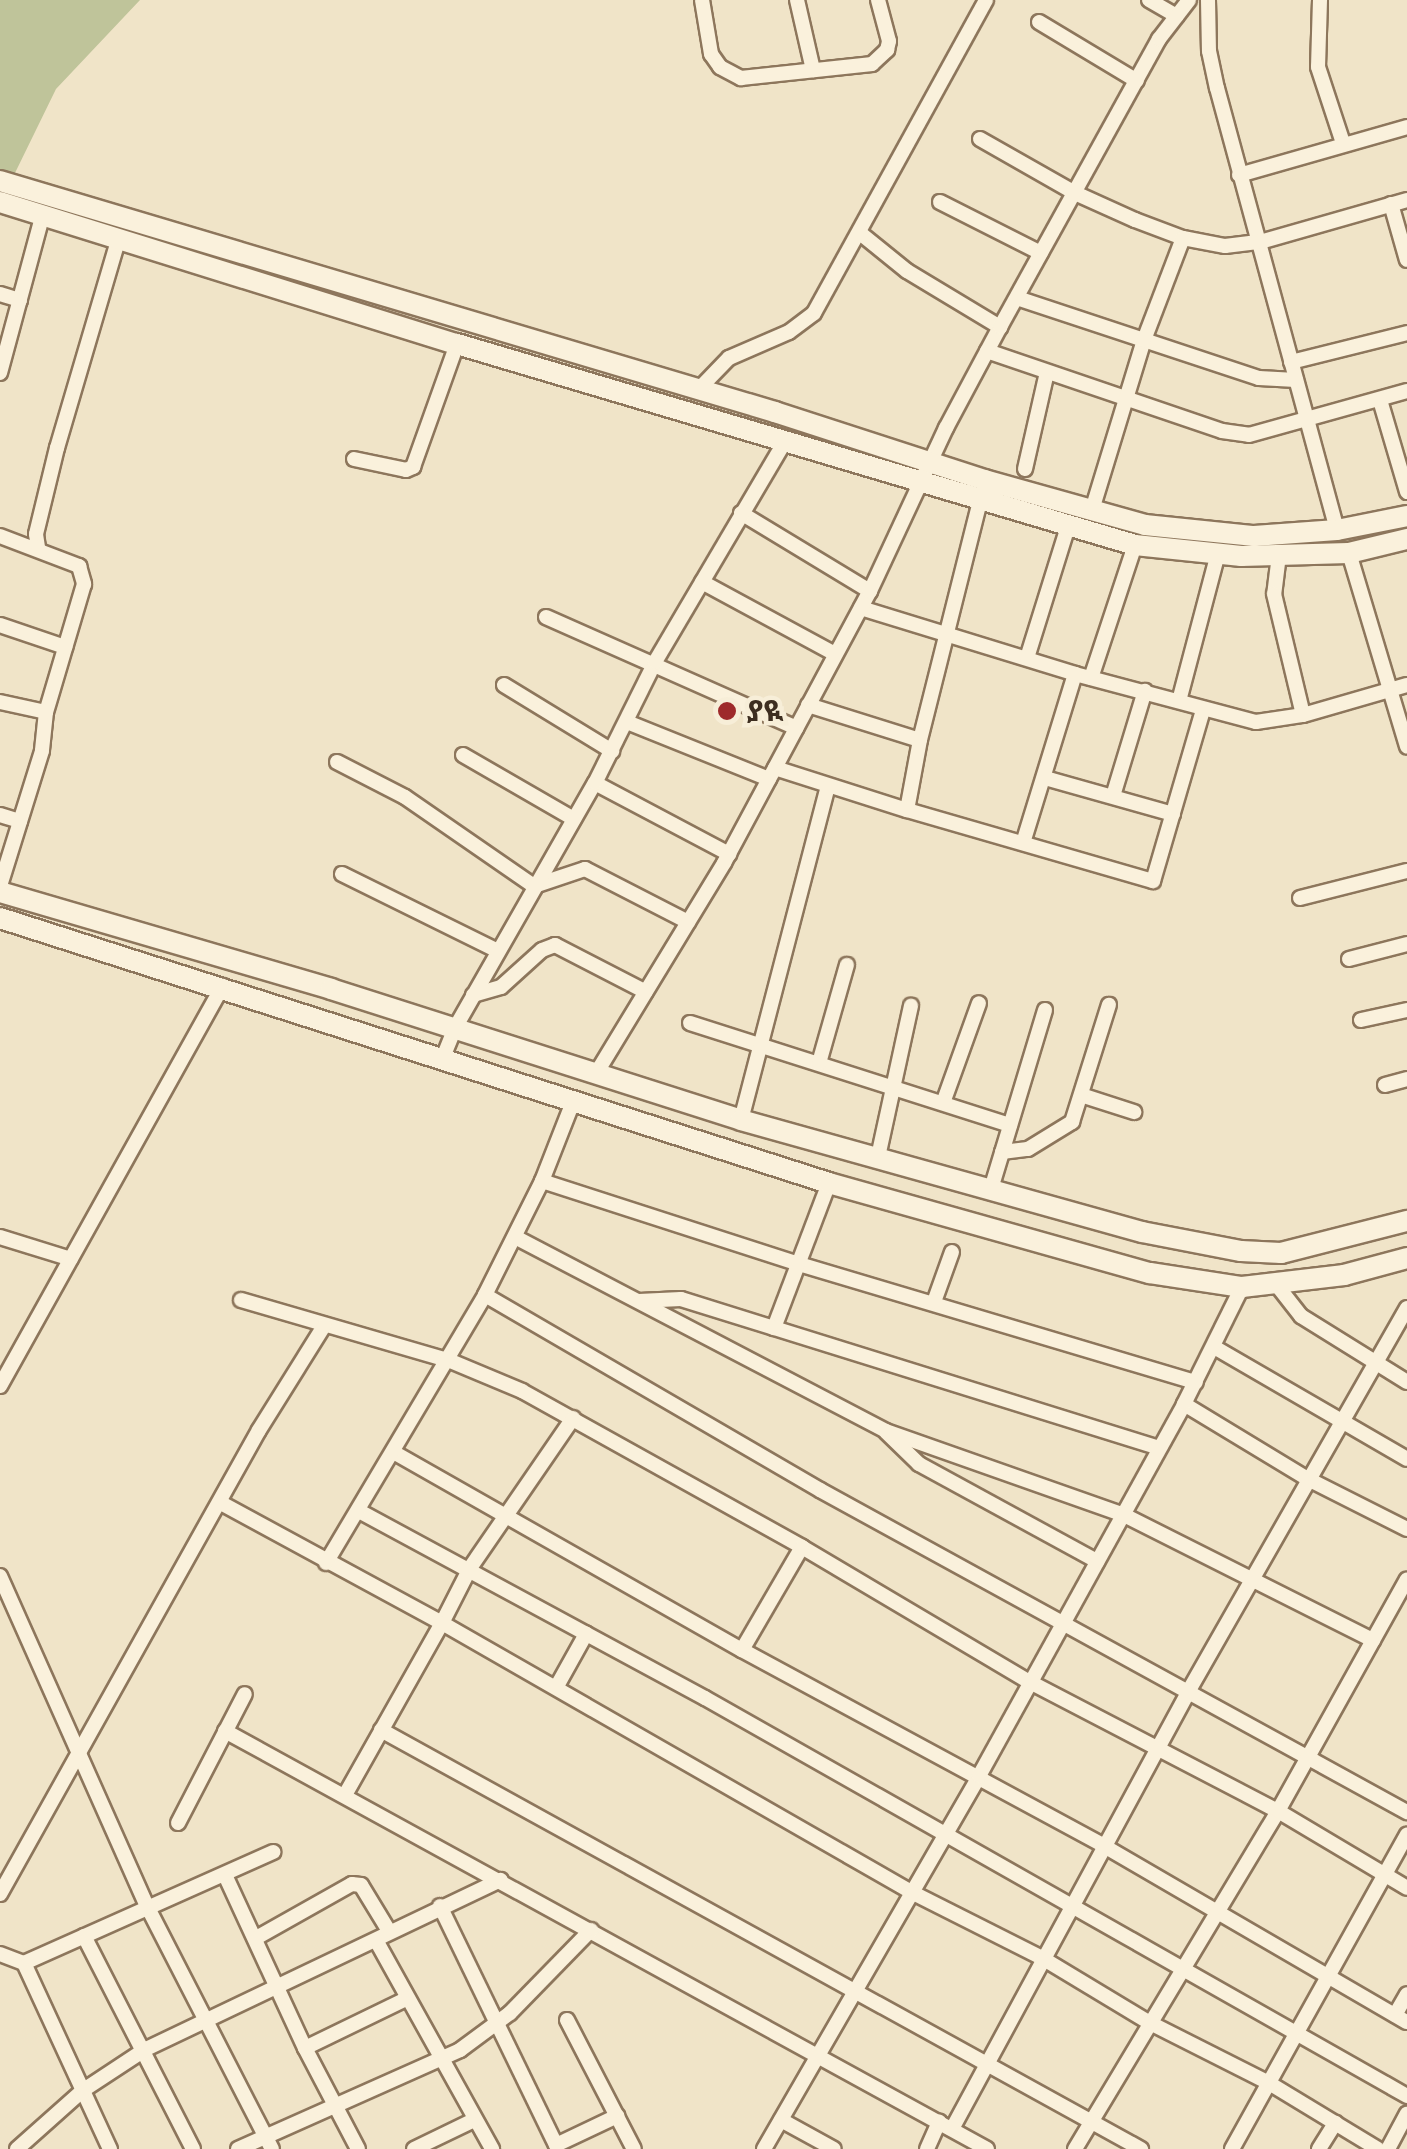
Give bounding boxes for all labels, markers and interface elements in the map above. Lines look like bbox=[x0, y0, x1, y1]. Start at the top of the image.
place label: ያዪ bbox=[747, 693, 784, 729]
marker: ያዪ bbox=[716, 700, 738, 722]

